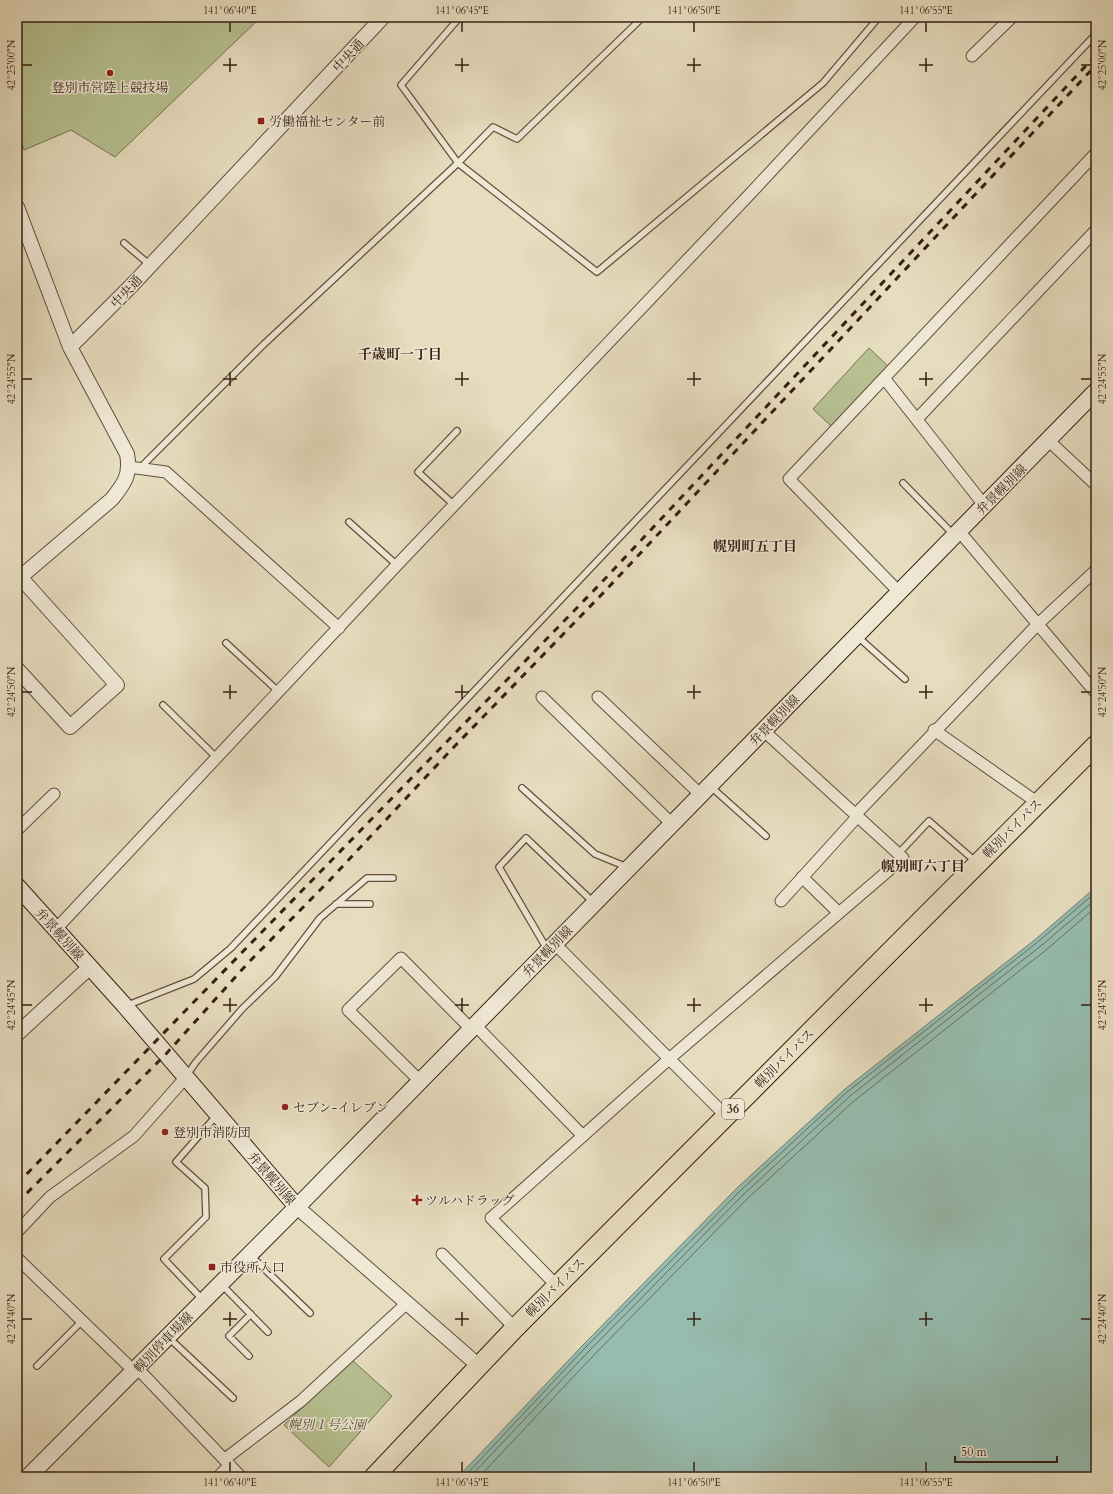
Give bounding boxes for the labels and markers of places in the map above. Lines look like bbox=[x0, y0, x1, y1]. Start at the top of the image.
marker: 登別市営陸上競技場 bbox=[105, 68, 115, 78]
place label: 登別市営陸上競技場 bbox=[51, 79, 169, 97]
place label: 労働福祉センター前 bbox=[269, 113, 385, 131]
marker: 労働福祉センター前 bbox=[256, 116, 266, 126]
place label: セブン-イレブン bbox=[293, 1099, 389, 1117]
marker: セブン-イレブン bbox=[280, 1102, 290, 1112]
place label: 登別市消防団 bbox=[173, 1124, 251, 1142]
marker: 登別市消防団 bbox=[160, 1127, 170, 1137]
place label: ツルハドラッグ bbox=[425, 1192, 515, 1210]
marker: ツルハドラッグ bbox=[412, 1195, 422, 1205]
place label: 市役所入口 bbox=[220, 1259, 285, 1277]
marker: 市役所入口 bbox=[207, 1262, 217, 1272]

